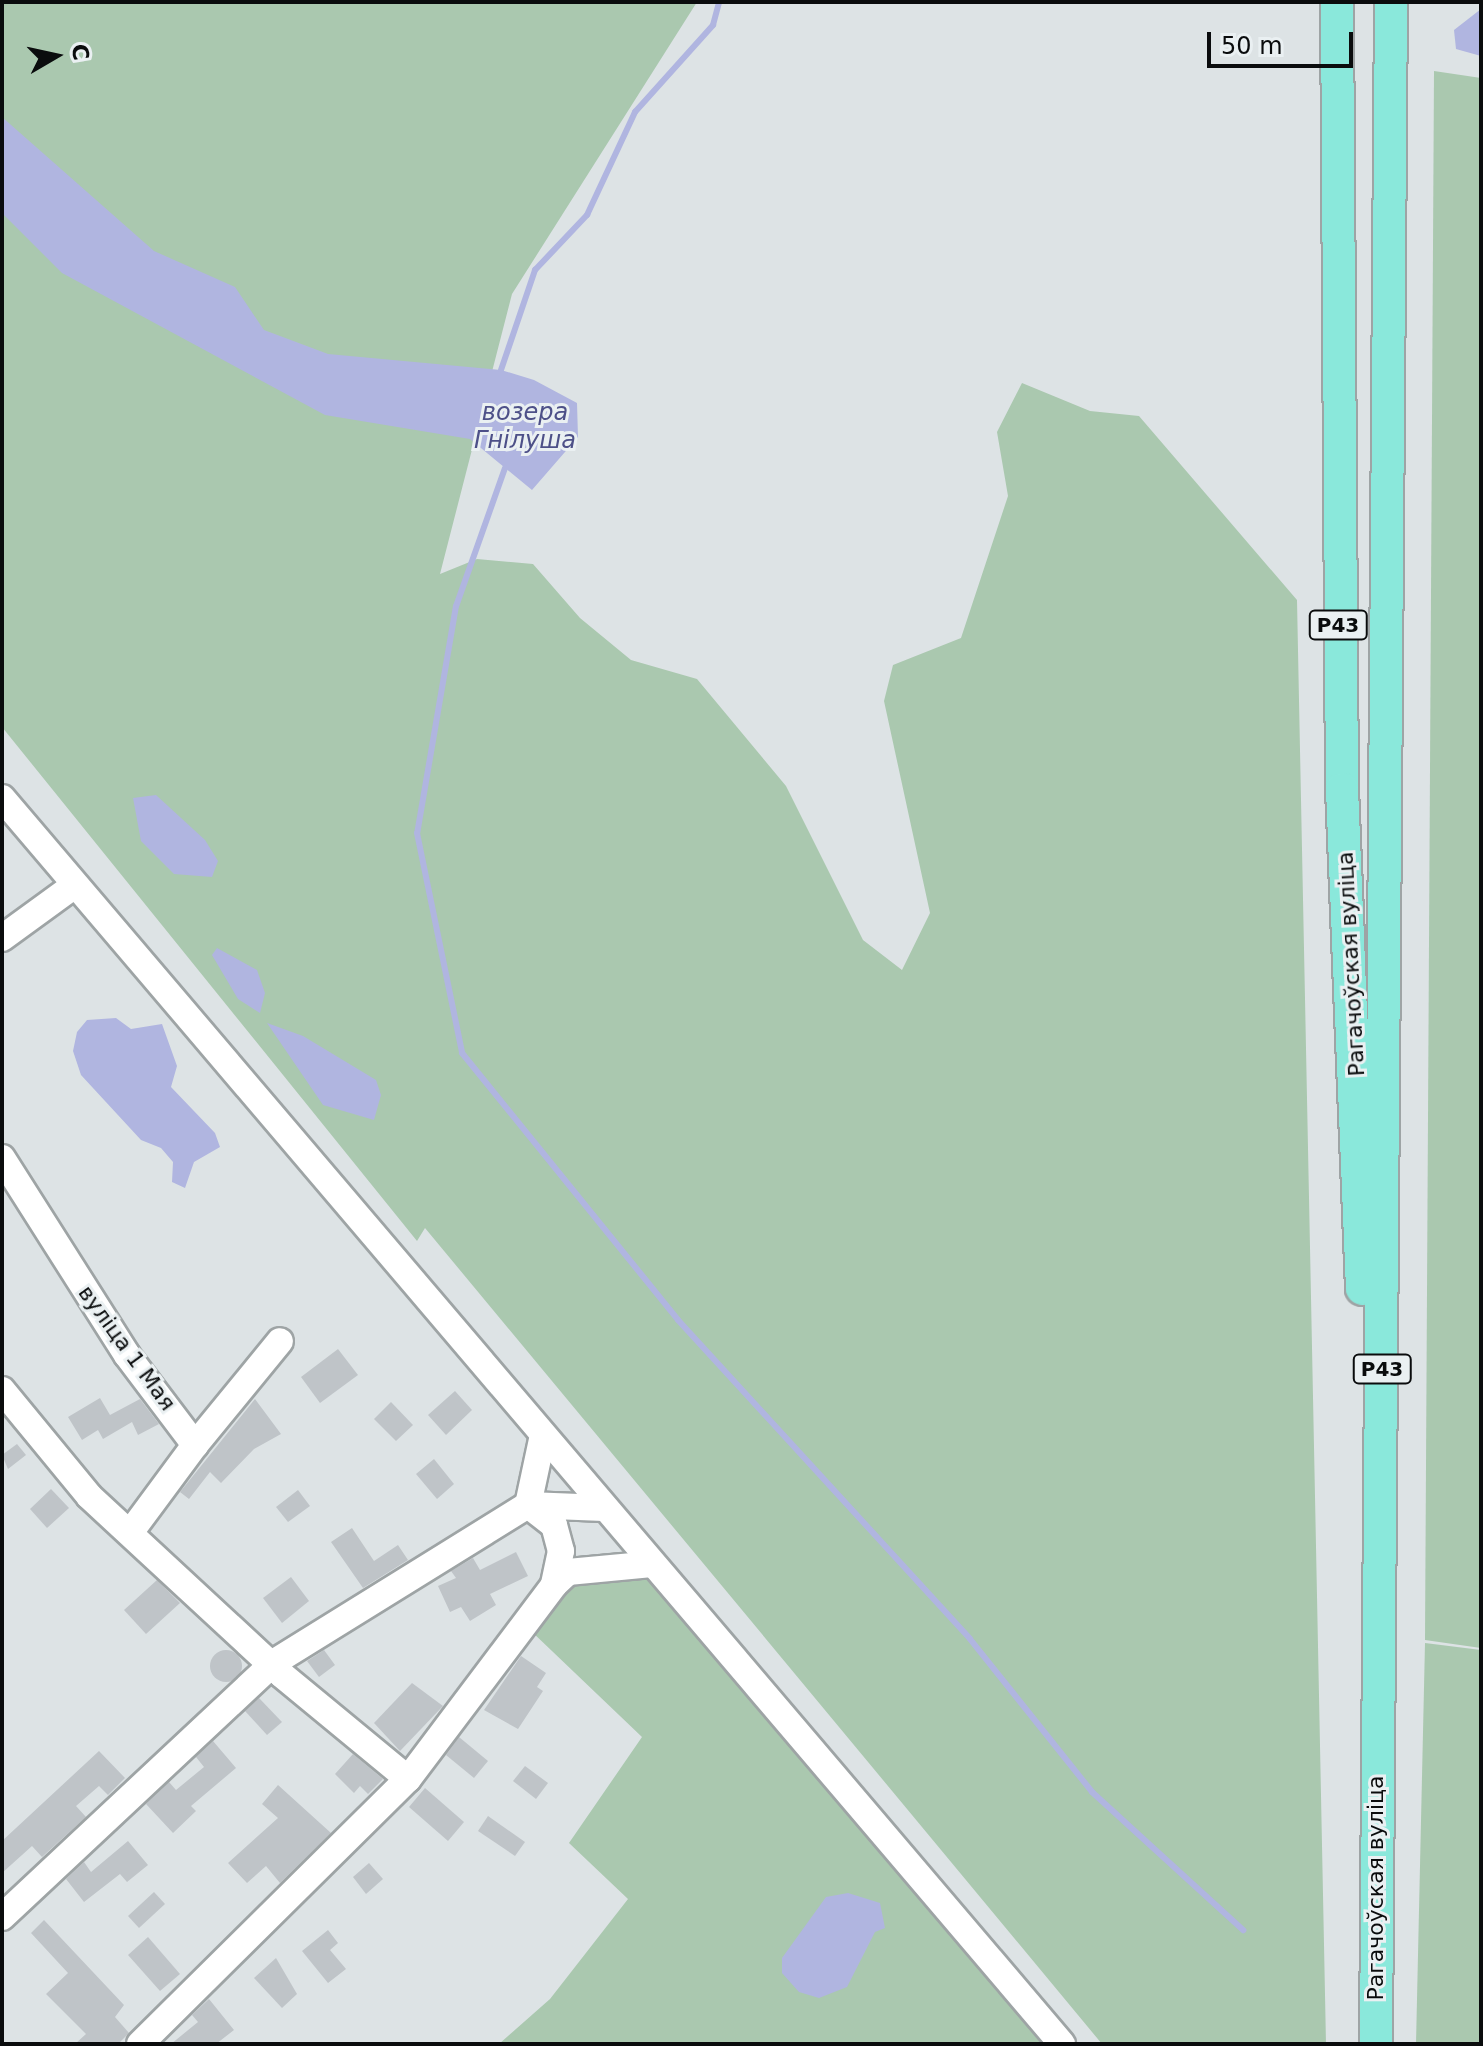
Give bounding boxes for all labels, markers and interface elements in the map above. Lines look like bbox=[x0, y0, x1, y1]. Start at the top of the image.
north arrow bbox=[16, 16, 96, 96]
scale bar bbox=[1211, 16, 1357, 66]
text: 50 m bbox=[1221, 32, 1283, 60]
text: С bbox=[67, 42, 94, 62]
water label: возера Гнілуша bbox=[474, 399, 576, 455]
road number: Р43 bbox=[1308, 609, 1368, 641]
street label: Рагачоўская вуліца bbox=[1332, 851, 1370, 1077]
street label: вуліца 1 Мая bbox=[73, 1280, 181, 1416]
road number: Р43 bbox=[1352, 1353, 1412, 1385]
street label: Рагачоўская вуліца bbox=[1363, 1776, 1389, 2000]

